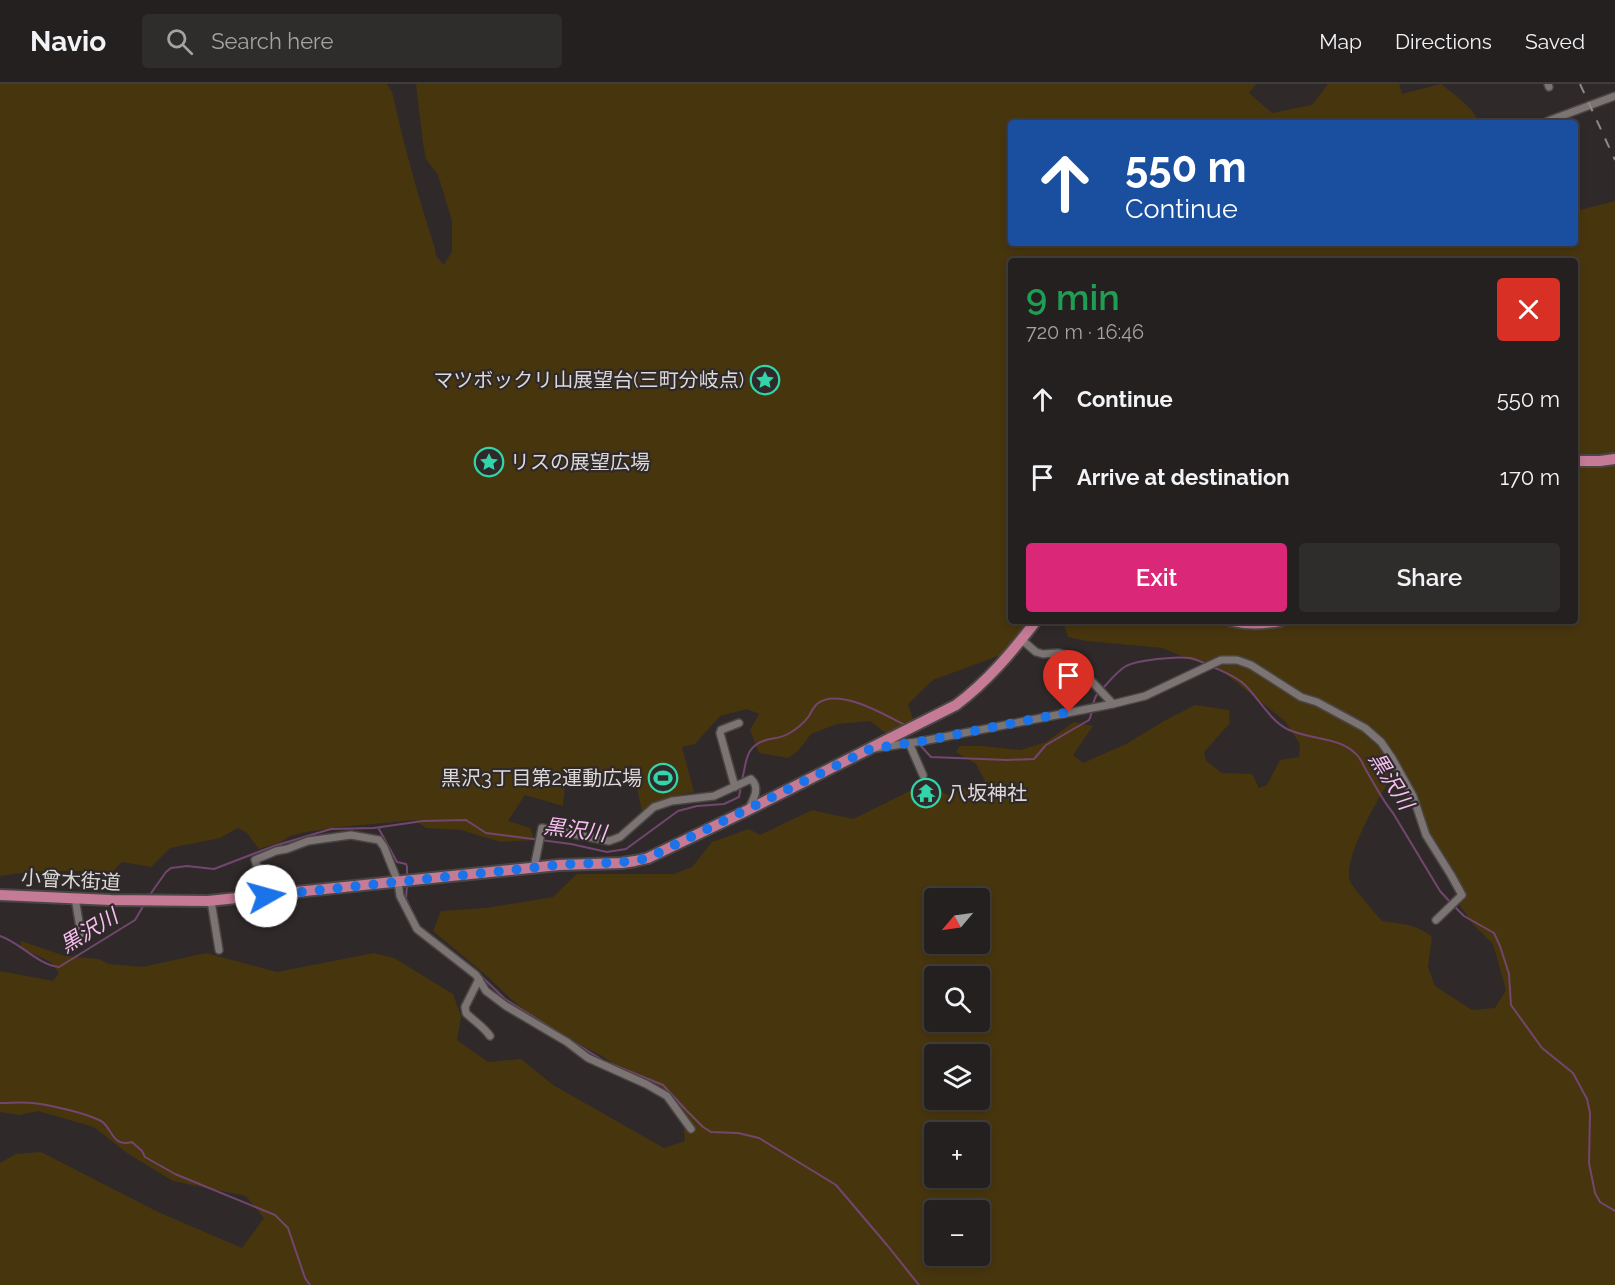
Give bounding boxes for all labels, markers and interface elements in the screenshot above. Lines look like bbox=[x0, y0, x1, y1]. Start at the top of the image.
search box bbox=[142, 14, 562, 68]
text: Navio bbox=[30, 25, 106, 58]
icon: search bbox=[163, 25, 196, 58]
text: Search here bbox=[211, 28, 333, 54]
text: Map bbox=[1319, 29, 1362, 54]
text: Directions bbox=[1395, 29, 1492, 54]
text: Saved bbox=[1525, 29, 1585, 54]
text: 550 m bbox=[1125, 143, 1247, 192]
icon: ahead bbox=[1026, 144, 1104, 222]
text: Continue bbox=[1125, 193, 1238, 224]
text: 9 min bbox=[1026, 276, 1120, 318]
button: close bbox=[1497, 278, 1560, 341]
text: 720 m · 16:46 bbox=[1026, 320, 1144, 344]
place icon: マツボックリ山展望台(三町分岐点) bbox=[749, 364, 781, 396]
place label: マツボックリ山展望台(三町分岐点) bbox=[433, 368, 744, 392]
icon: ahead bbox=[1026, 383, 1059, 416]
text: Continue bbox=[1077, 386, 1173, 412]
text: 550 m bbox=[1497, 386, 1560, 412]
place icon: リスの展望広場 bbox=[473, 446, 505, 478]
place label: リスの展望広場 bbox=[510, 450, 650, 474]
icon: arrive bbox=[1026, 461, 1059, 494]
text: Arrive at destination bbox=[1077, 464, 1290, 490]
text: 170 m bbox=[1500, 464, 1560, 490]
button: Exit bbox=[1026, 543, 1287, 612]
button: Share bbox=[1299, 543, 1560, 612]
pin bbox=[1043, 650, 1094, 712]
icon: arrive bbox=[1052, 659, 1085, 692]
water label: 黒沢川 bbox=[1364, 747, 1420, 816]
sports icon: 黒沢3丁目第2運動広場 bbox=[647, 762, 679, 794]
place label: 黒沢3丁目第2運動広場 bbox=[441, 766, 642, 790]
temple icon: 八坂神社 bbox=[910, 777, 942, 809]
place label: 八坂神社 bbox=[947, 781, 1027, 805]
water label: 黒沢川 bbox=[542, 813, 610, 846]
position arrow bbox=[234, 864, 298, 928]
street label: 小曾木街道 bbox=[20, 865, 122, 895]
north arrow bbox=[924, 888, 990, 954]
map controls bbox=[924, 888, 990, 1266]
water label: 黒沢川 bbox=[55, 903, 124, 958]
button: search bbox=[924, 966, 990, 1032]
button: layers bbox=[924, 1044, 990, 1110]
button: + bbox=[924, 1122, 990, 1188]
button: − bbox=[924, 1200, 990, 1266]

